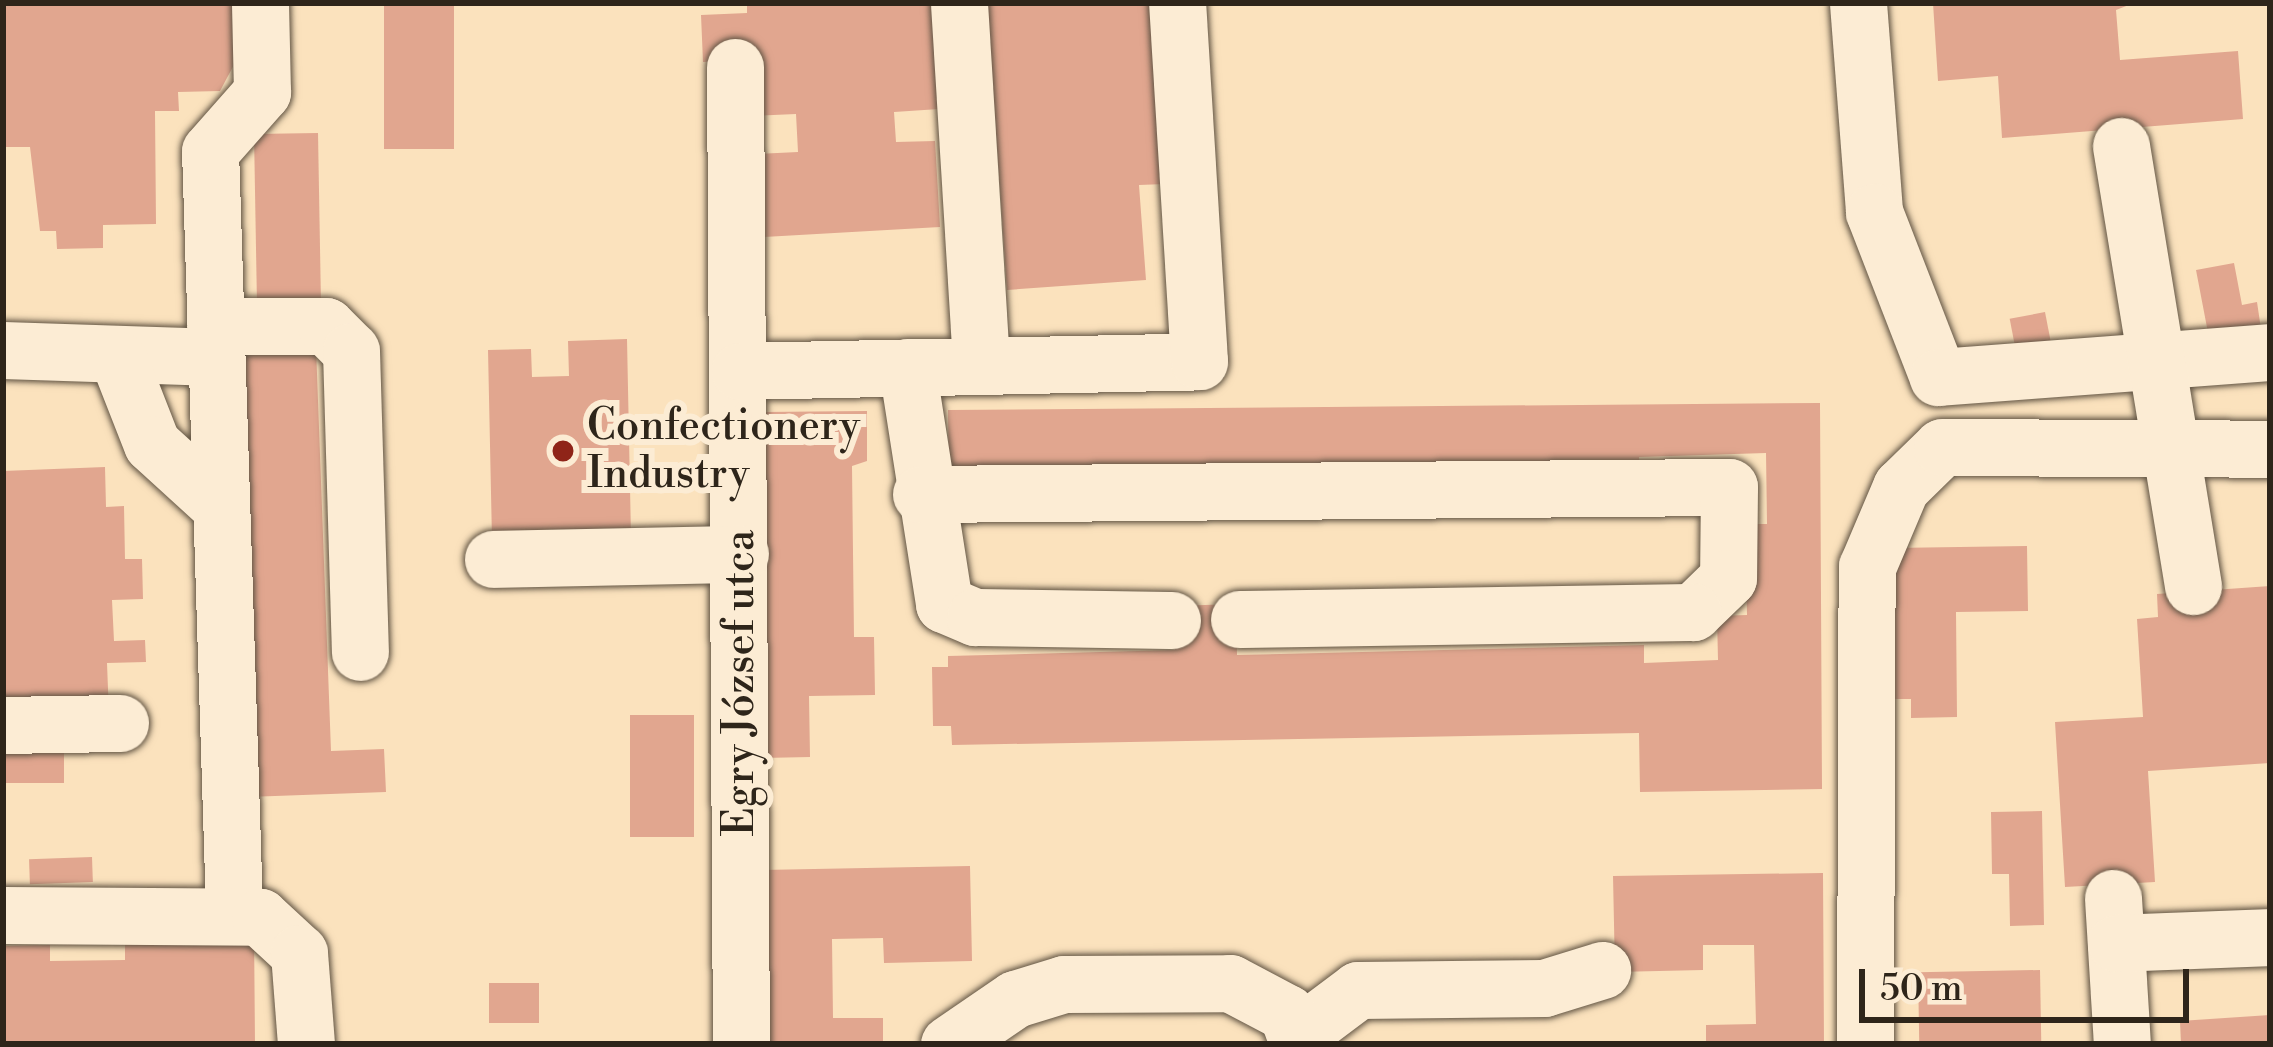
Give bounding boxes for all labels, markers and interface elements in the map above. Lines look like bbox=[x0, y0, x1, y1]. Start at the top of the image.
place label: Confectionery Industry bbox=[587, 402, 860, 500]
marker: Confectionery Industry bbox=[550, 438, 576, 464]
street label: Egry József utca bbox=[716, 530, 766, 836]
scale bar bbox=[1865, 945, 2195, 1019]
text: 50 m bbox=[1880, 967, 1963, 1012]

